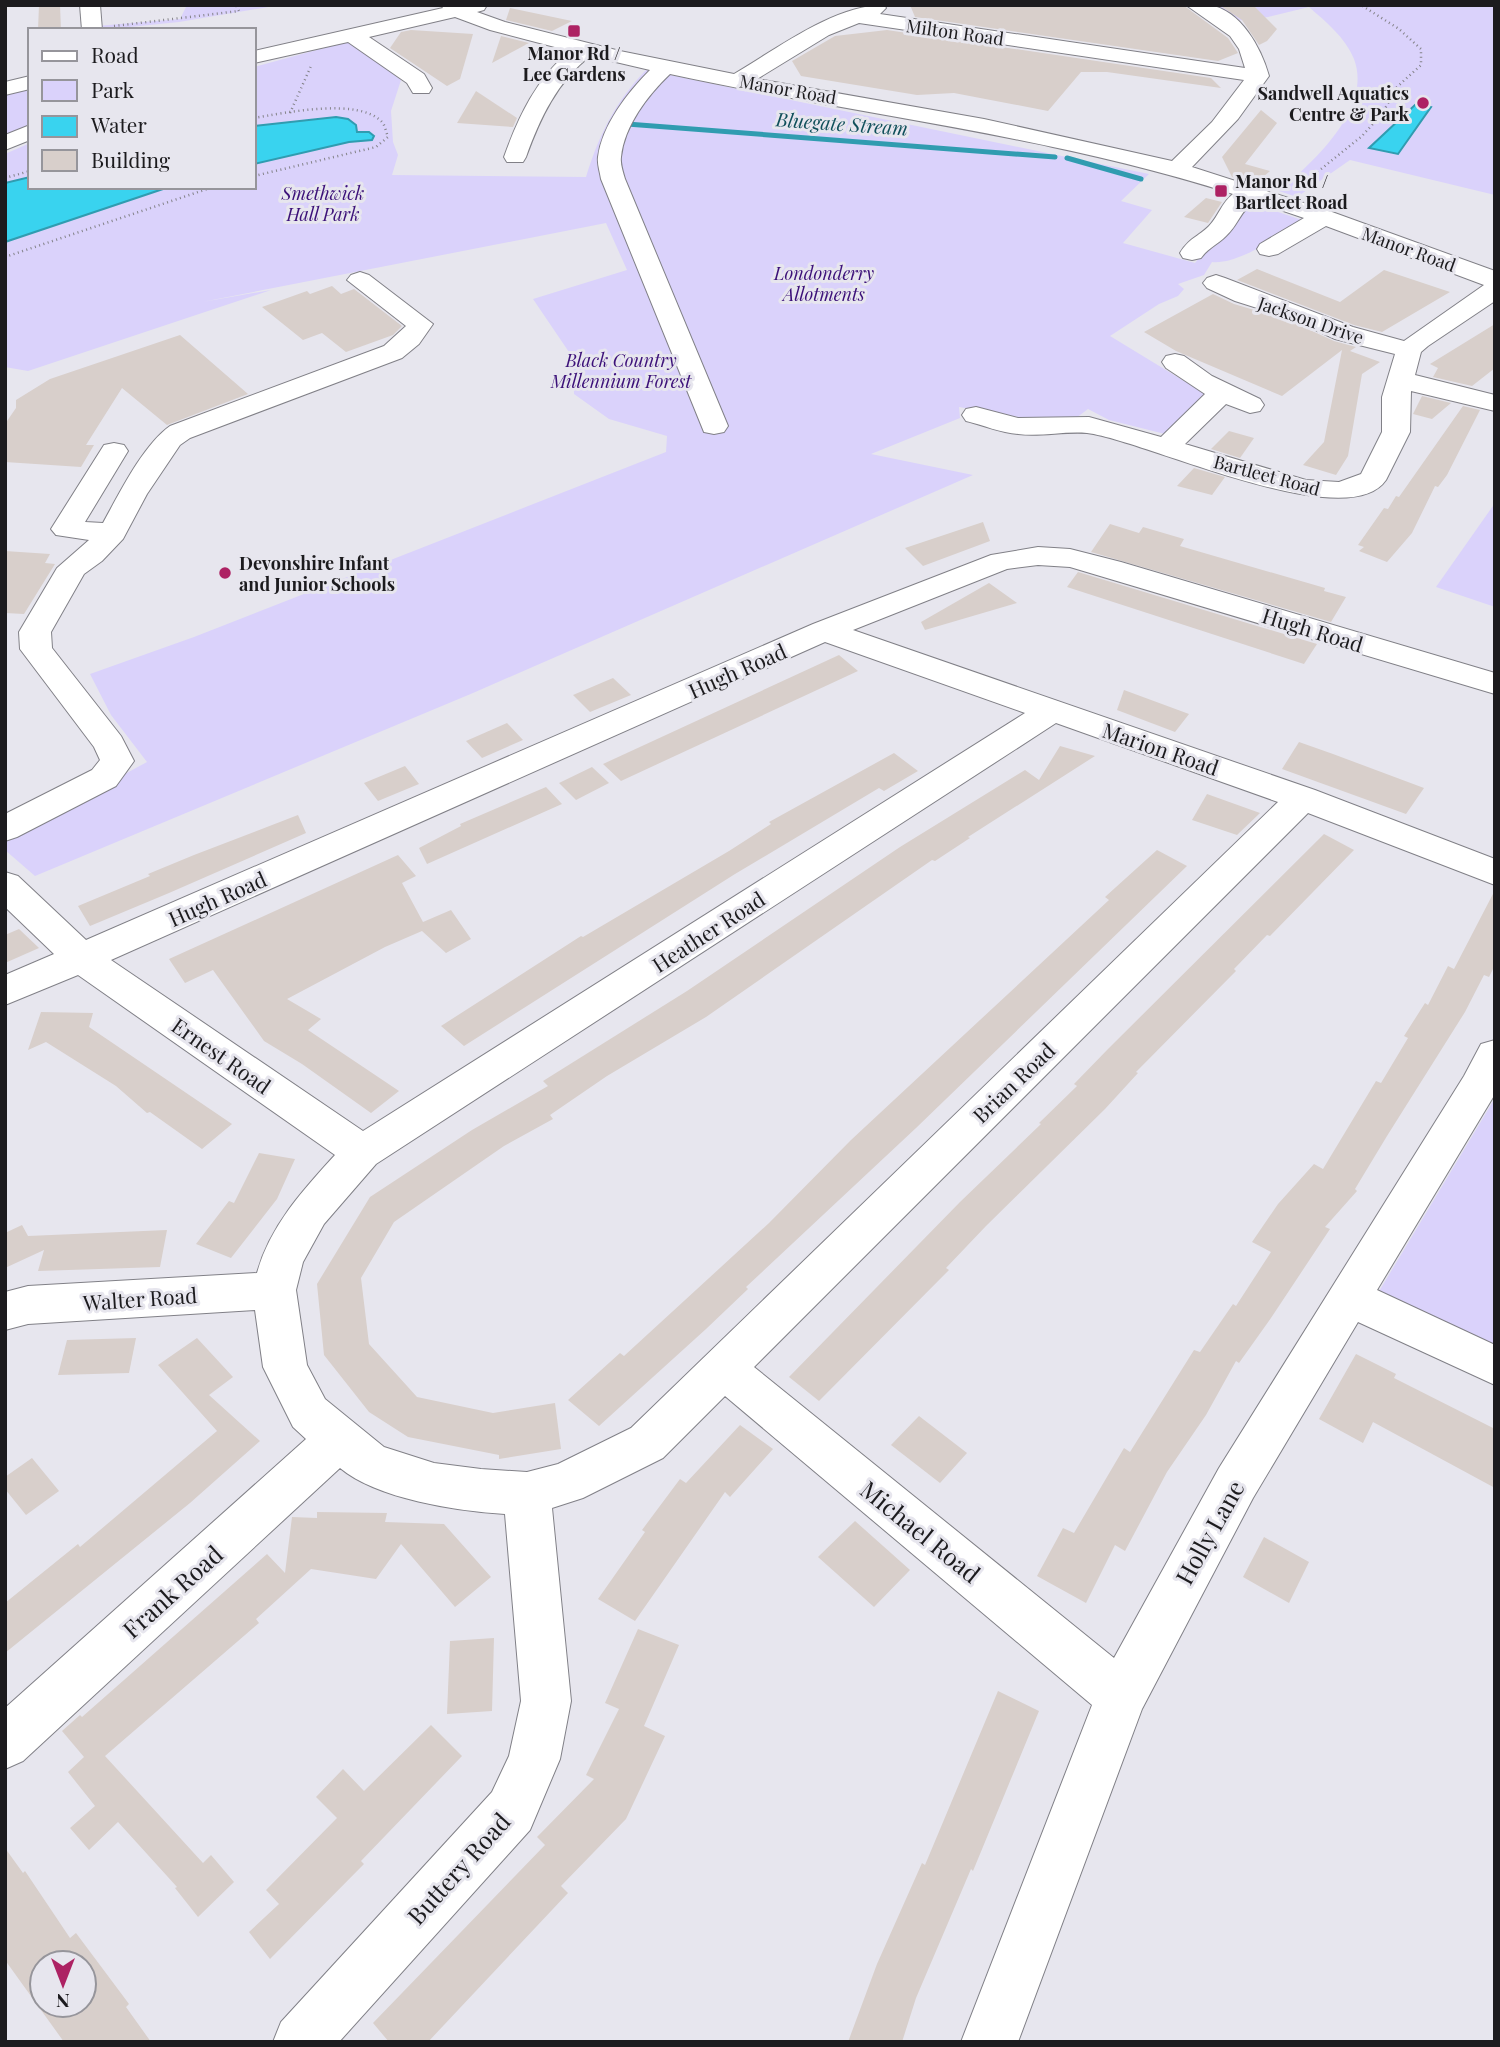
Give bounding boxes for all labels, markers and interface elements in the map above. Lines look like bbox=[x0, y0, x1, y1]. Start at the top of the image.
street label: Milton Road bbox=[905, 13, 1006, 51]
marker: Manor Rd / Lee Gardens bbox=[566, 23, 582, 39]
legend bbox=[28, 28, 256, 189]
text: Road bbox=[91, 40, 139, 68]
place label: Manor Rd / Lee Gardens bbox=[522, 41, 626, 86]
street label: Manor Road bbox=[738, 69, 839, 109]
text: Park bbox=[91, 75, 135, 103]
place label: Sandwell Aquatics Centre & Park bbox=[1258, 81, 1409, 126]
marker: Sandwell Aquatics Centre & Park bbox=[1415, 95, 1431, 111]
water label: Bluegate Stream bbox=[774, 105, 909, 141]
text: Water bbox=[90, 110, 147, 138]
text: Building bbox=[91, 145, 170, 173]
place label: Manor Rd / Bartleet Road bbox=[1235, 169, 1348, 214]
park label: Smethwick Hall Park bbox=[281, 181, 364, 226]
marker: Manor Rd / Bartleet Road bbox=[1213, 183, 1229, 199]
street label: Manor Road bbox=[1359, 221, 1460, 277]
park label: Londonderry Allotments bbox=[773, 261, 874, 306]
street label: Jackson Drive bbox=[1254, 290, 1367, 349]
park label: Black Country Millennium Forest bbox=[550, 348, 692, 393]
street label: Bartleet Road bbox=[1211, 449, 1323, 501]
place label: Devonshire Infant and Junior Schools bbox=[239, 551, 395, 596]
marker: Devonshire Infant and Junior Schools bbox=[217, 565, 233, 581]
street label: Hugh Road bbox=[1259, 600, 1367, 658]
street label: Hugh Road bbox=[684, 636, 790, 704]
street label: Marion Road bbox=[1099, 715, 1223, 781]
street label: Hugh Road bbox=[164, 864, 270, 932]
street label: Heather Road bbox=[646, 884, 770, 978]
street label: Ernest Road bbox=[167, 1011, 277, 1099]
street label: Brian Road bbox=[966, 1036, 1060, 1128]
street label: Walter Road bbox=[81, 1280, 198, 1316]
street label: Michael Road bbox=[854, 1473, 988, 1589]
street label: Holly Lane bbox=[1167, 1474, 1251, 1590]
street label: Frank Road bbox=[115, 1538, 229, 1644]
street label: Buttery Road bbox=[399, 1805, 517, 1931]
north arrow bbox=[28, 1949, 98, 2019]
text: N bbox=[56, 1989, 70, 2015]

